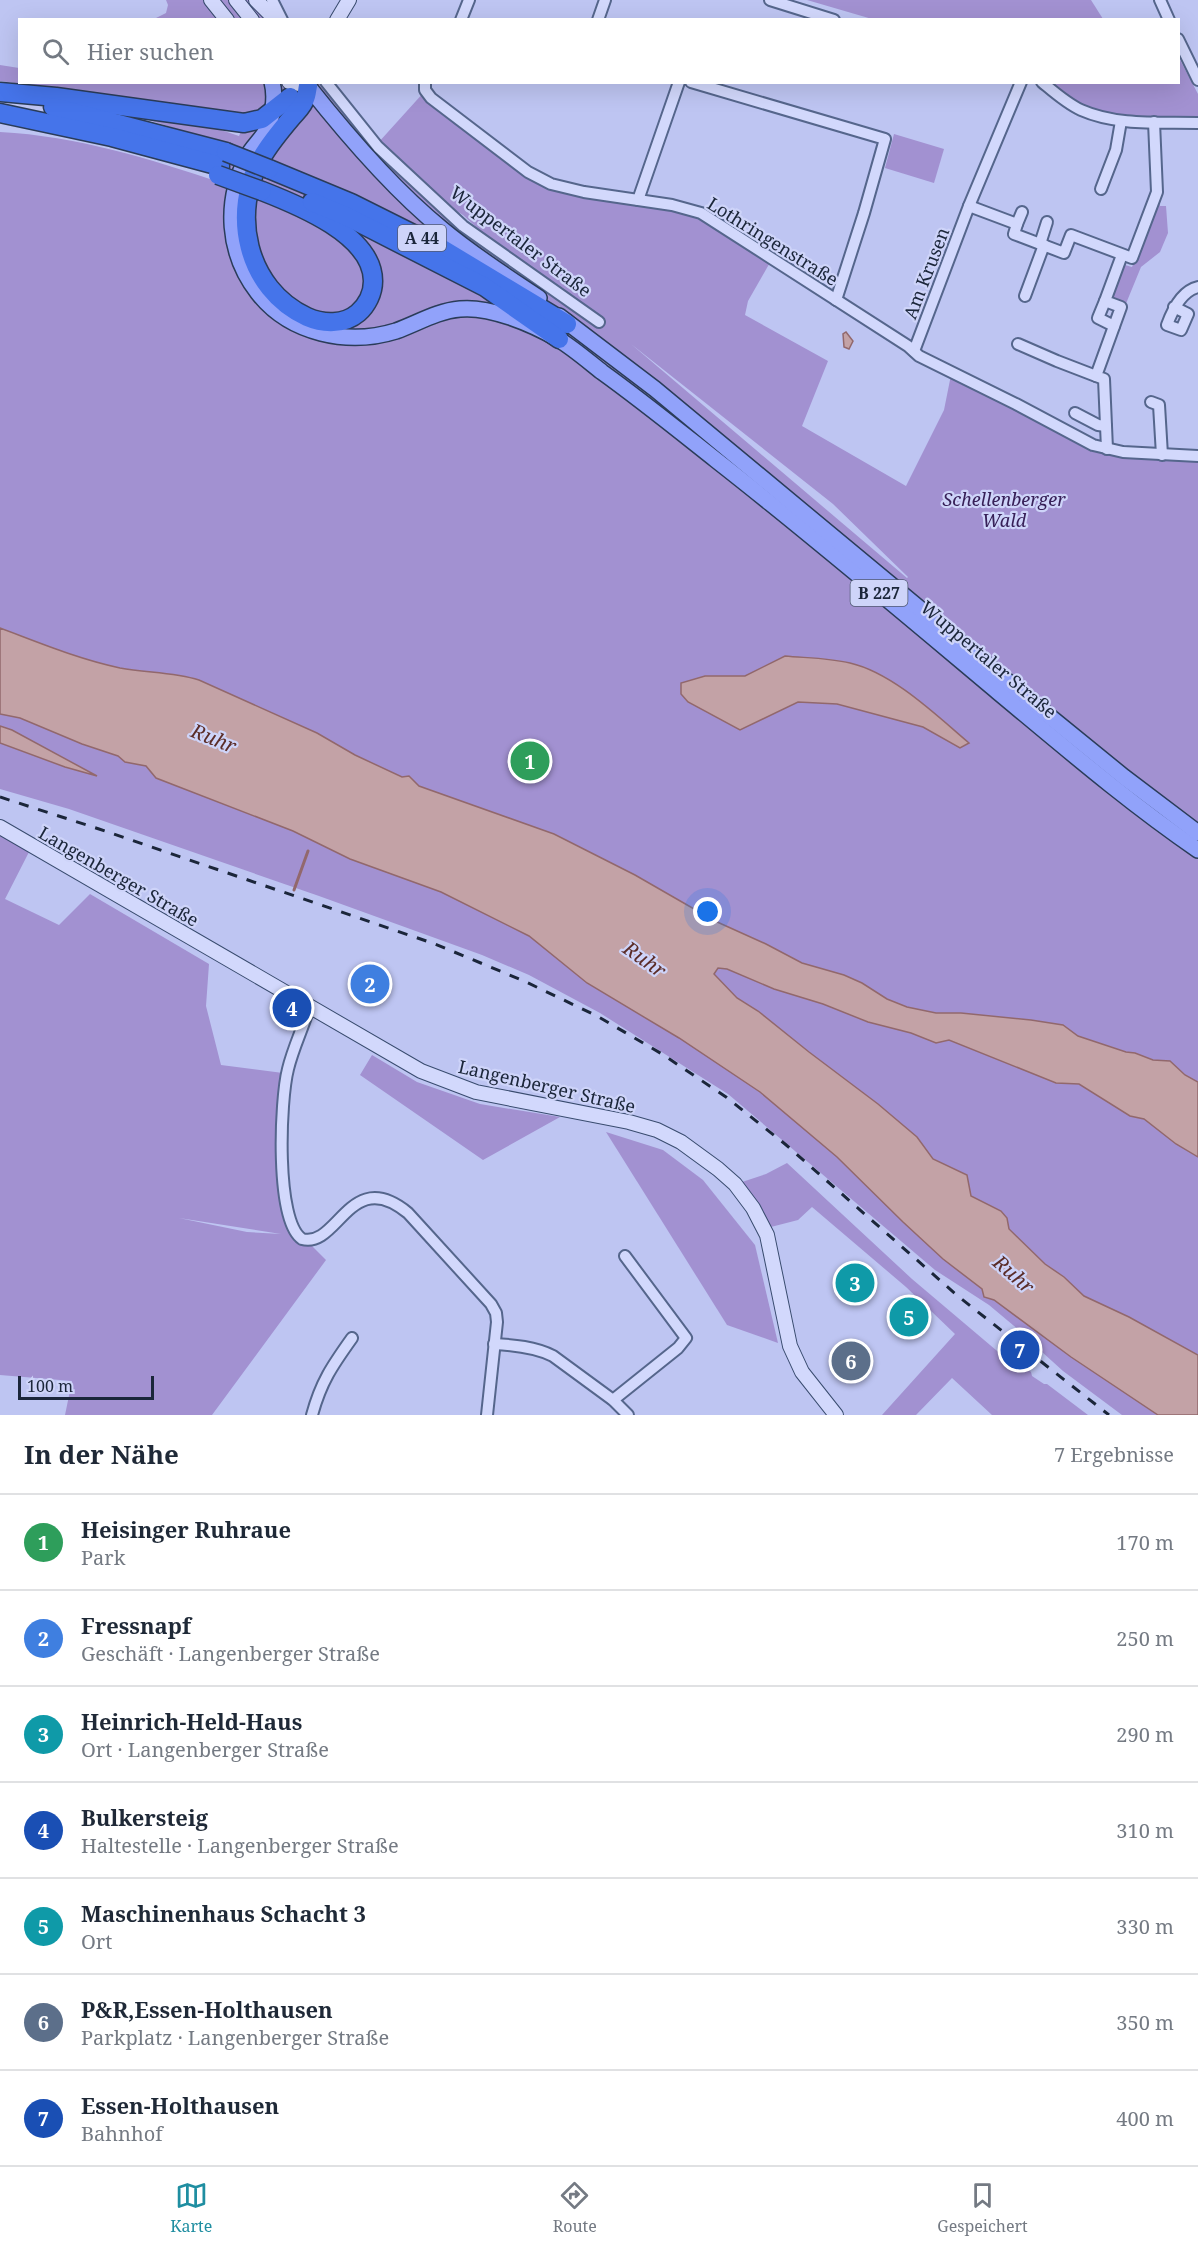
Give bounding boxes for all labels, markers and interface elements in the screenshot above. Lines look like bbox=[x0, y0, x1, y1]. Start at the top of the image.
search box bbox=[18, 18, 1180, 84]
icon: search bbox=[39, 35, 72, 68]
text: Hier suchen bbox=[87, 36, 214, 66]
street label: Wuppertaler Straße bbox=[446, 180, 596, 302]
street label: Lothringenstraße bbox=[703, 191, 843, 291]
street label: Am Krusen bbox=[898, 223, 955, 322]
road number: A 44 bbox=[398, 225, 446, 251]
park label: Schellenberger Wald bbox=[942, 487, 1066, 532]
road number: B 227 bbox=[850, 580, 908, 606]
street label: Wuppertaler Straße bbox=[916, 595, 1062, 723]
water label: Ruhr bbox=[186, 716, 241, 759]
pin: 1 bbox=[510, 738, 550, 783]
street label: Langenberger Straße bbox=[35, 820, 203, 932]
your location bbox=[693, 897, 722, 926]
water label: Ruhr bbox=[617, 934, 672, 984]
pin: 2 bbox=[350, 962, 389, 1006]
pin: 4 bbox=[272, 986, 312, 1030]
street label: Langenberger Straße bbox=[456, 1054, 638, 1118]
water label: Ruhr bbox=[987, 1248, 1041, 1300]
pin: 3 bbox=[836, 1260, 874, 1306]
pin: 5 bbox=[890, 1294, 928, 1340]
pin: 7 bbox=[1000, 1328, 1040, 1372]
pin: 6 bbox=[832, 1338, 870, 1384]
scale bar bbox=[18, 1373, 154, 1400]
text: 100 m bbox=[27, 1375, 73, 1397]
text: In der Nähe bbox=[24, 1436, 179, 1472]
text: 7 Ergebnisse bbox=[1054, 1441, 1174, 1468]
text: Heisinger Ruhraue bbox=[81, 1514, 291, 1544]
text: 1 bbox=[38, 1529, 49, 1556]
text: 170 m bbox=[1116, 1529, 1174, 1556]
text: Park bbox=[81, 1544, 125, 1571]
text: Fressnapf bbox=[81, 1610, 191, 1640]
text: 2 bbox=[38, 1625, 49, 1652]
text: 250 m bbox=[1116, 1625, 1174, 1652]
text: Geschäft · Langenberger Straße bbox=[81, 1640, 380, 1667]
text: Heinrich-Held-Haus bbox=[81, 1706, 302, 1736]
text: 3 bbox=[38, 1721, 49, 1748]
text: 290 m bbox=[1116, 1721, 1174, 1748]
text: Ort · Langenberger Straße bbox=[81, 1736, 329, 1763]
text: Bulkersteig bbox=[81, 1802, 208, 1832]
text: 4 bbox=[38, 1817, 49, 1844]
text: 310 m bbox=[1116, 1817, 1174, 1844]
text: Haltestelle · Langenberger Straße bbox=[81, 1832, 399, 1859]
text: Maschinenhaus Schacht 3 bbox=[81, 1898, 366, 1928]
text: 5 bbox=[38, 1913, 49, 1940]
text: 330 m bbox=[1116, 1913, 1174, 1940]
text: Ort bbox=[81, 1928, 112, 1955]
text: P&R,Essen-Holthausen bbox=[81, 1994, 333, 2024]
text: 6 bbox=[38, 2009, 49, 2036]
text: 350 m bbox=[1116, 2009, 1174, 2036]
text: Parkplatz · Langenberger Straße bbox=[81, 2024, 389, 2051]
text: Essen-Holthausen bbox=[81, 2090, 279, 2120]
text: 7 bbox=[38, 2105, 49, 2132]
text: 400 m bbox=[1116, 2105, 1174, 2132]
text: Bahnhof bbox=[81, 2120, 163, 2147]
tab: Karte bbox=[170, 2179, 212, 2237]
tab: Route bbox=[553, 2179, 597, 2237]
tab: Gespeichert bbox=[937, 2179, 1028, 2237]

